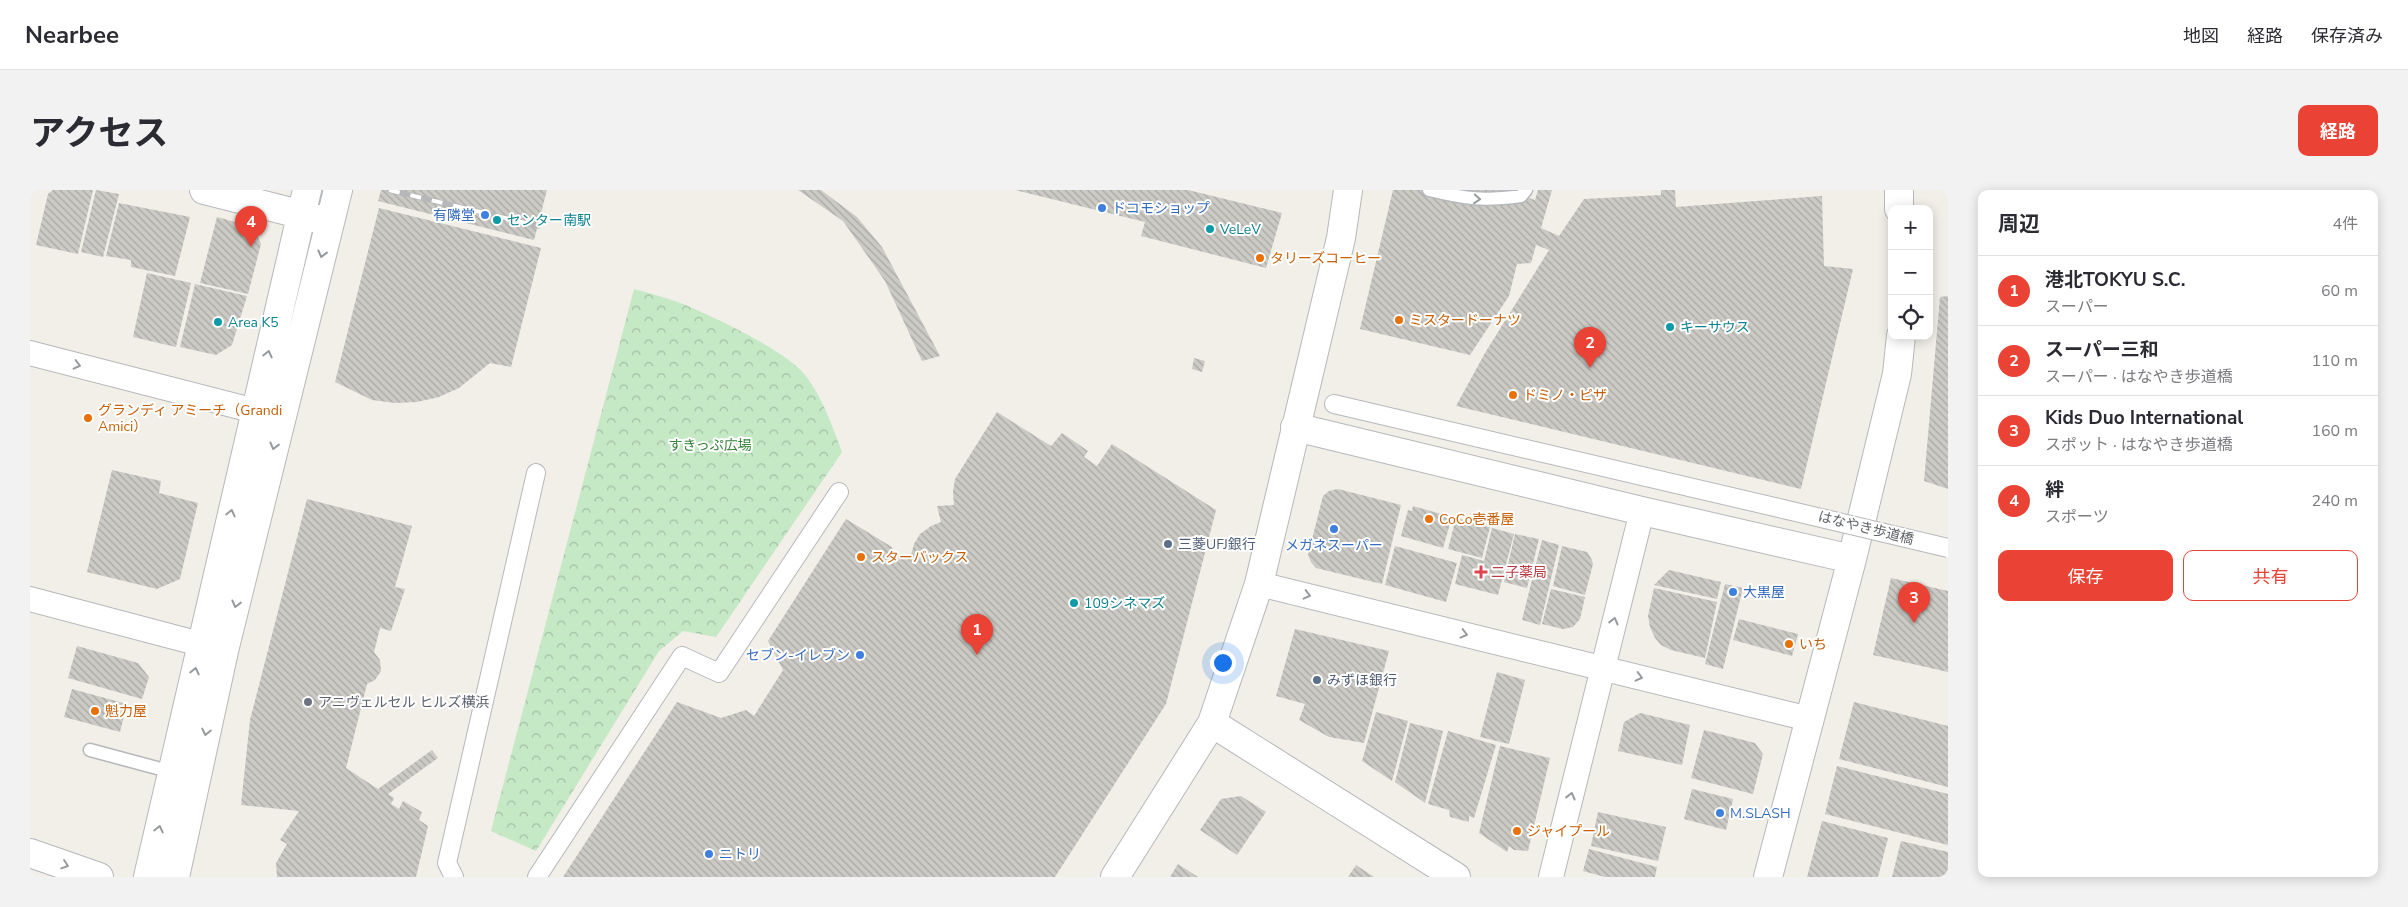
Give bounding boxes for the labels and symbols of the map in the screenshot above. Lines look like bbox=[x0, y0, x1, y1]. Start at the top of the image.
one-way arrow bbox=[1473, 194, 1481, 205]
place label: ドコモショップ bbox=[1112, 199, 1210, 218]
marker: ドコモショップ bbox=[1096, 202, 1108, 214]
pin: 4 bbox=[235, 206, 267, 247]
place label: 有隣堂 bbox=[433, 206, 475, 225]
marker: 有隣堂 bbox=[479, 209, 491, 221]
place label: センター南駅 bbox=[507, 211, 591, 230]
marker: センター南駅 bbox=[491, 214, 503, 226]
place label: VeLeV bbox=[1219, 220, 1261, 239]
marker: VeLeV bbox=[1204, 223, 1216, 235]
place label: タリーズコーヒー bbox=[1270, 249, 1381, 268]
one-way arrow bbox=[317, 250, 328, 259]
marker: タリーズコーヒー bbox=[1254, 252, 1266, 264]
place label: ミスタードーナツ bbox=[1409, 311, 1521, 330]
place label: Area K5 bbox=[228, 313, 279, 332]
marker: ミスタードーナツ bbox=[1393, 314, 1405, 326]
marker: Area K5 bbox=[212, 316, 224, 328]
place label: キーサウス bbox=[1680, 318, 1750, 337]
marker: キーサウス bbox=[1664, 321, 1676, 333]
pin: 2 bbox=[1574, 327, 1606, 368]
one-way arrow bbox=[262, 350, 273, 359]
one-way arrow bbox=[73, 359, 82, 370]
place label: ドミノ・ピザ bbox=[1523, 386, 1607, 405]
marker: ドミノ・ピザ bbox=[1507, 389, 1519, 401]
place label: グランディ アミーチ（Grandi Amici） bbox=[98, 401, 282, 436]
marker: グランディ アミーチ（Grandi Amici） bbox=[82, 412, 94, 424]
park label: すきっぷ広場 bbox=[668, 436, 752, 455]
one-way arrow bbox=[270, 441, 280, 449]
street label: はなやき歩道橋 bbox=[1816, 507, 1916, 549]
one-way arrow bbox=[225, 508, 236, 517]
place label: CoCo壱番屋 bbox=[1439, 510, 1514, 529]
marker: CoCo壱番屋 bbox=[1423, 513, 1435, 525]
marker: メガネスーパー bbox=[1328, 523, 1340, 535]
place label: 三菱UFJ銀行 bbox=[1178, 535, 1256, 554]
place label: メガネスーパー bbox=[1285, 536, 1383, 555]
marker: 三菱UFJ銀行 bbox=[1162, 538, 1174, 550]
place label: スターバックス bbox=[871, 548, 968, 567]
marker: スターバックス bbox=[855, 551, 867, 563]
place label: 二子薬局 bbox=[1491, 563, 1547, 582]
marker: 二子薬局 bbox=[1475, 566, 1487, 578]
pin: 3 bbox=[1898, 582, 1930, 623]
place label: 大黒屋 bbox=[1743, 583, 1785, 602]
marker: 大黒屋 bbox=[1727, 586, 1739, 598]
one-way arrow bbox=[1302, 590, 1310, 600]
place label: 109シネマズ bbox=[1084, 594, 1165, 613]
marker: 109シネマズ bbox=[1068, 597, 1080, 609]
one-way arrow bbox=[231, 599, 242, 608]
pin: 1 bbox=[961, 614, 993, 655]
one-way arrow bbox=[1608, 616, 1619, 625]
one-way arrow bbox=[1460, 628, 1469, 639]
place label: いち bbox=[1799, 635, 1827, 654]
marker: いち bbox=[1783, 638, 1795, 650]
place label: セブン-イレブン bbox=[746, 646, 850, 665]
marker: セブン-イレブン bbox=[854, 649, 866, 661]
your location bbox=[1210, 650, 1236, 676]
one-way arrow bbox=[189, 666, 200, 675]
place label: みずほ銀行 bbox=[1327, 671, 1397, 690]
one-way arrow bbox=[1635, 671, 1644, 682]
marker: みずほ銀行 bbox=[1311, 674, 1323, 686]
place label: アニヴェルセル ヒルズ横浜 bbox=[318, 693, 489, 712]
marker: アニヴェルセル ヒルズ横浜 bbox=[302, 696, 314, 708]
place label: 魁力屋 bbox=[105, 702, 147, 721]
marker: 魁力屋 bbox=[89, 705, 101, 717]
one-way arrow bbox=[201, 728, 212, 737]
one-way arrow bbox=[1565, 791, 1576, 800]
place label: M.SLASH bbox=[1730, 804, 1791, 823]
marker: M.SLASH bbox=[1714, 807, 1726, 819]
place label: ジャイプール bbox=[1527, 822, 1610, 841]
one-way arrow bbox=[153, 825, 164, 834]
marker: ジャイプール bbox=[1511, 825, 1523, 837]
place label: ニトリ bbox=[719, 845, 761, 864]
marker: ニトリ bbox=[703, 848, 715, 860]
one-way arrow bbox=[60, 859, 68, 869]

